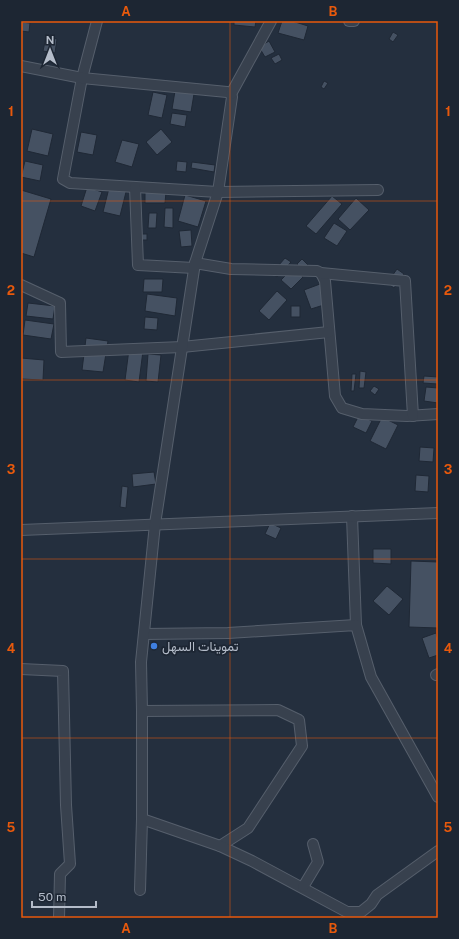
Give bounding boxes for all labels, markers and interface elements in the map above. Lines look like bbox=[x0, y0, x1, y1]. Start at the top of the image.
text: A bbox=[121, 4, 131, 19]
text: B bbox=[329, 4, 338, 19]
north arrow bbox=[30, 30, 70, 70]
text: N bbox=[46, 34, 54, 46]
text: 1 bbox=[8, 104, 14, 119]
text: 1 bbox=[445, 104, 451, 119]
text: 2 bbox=[7, 283, 15, 298]
text: 2 bbox=[444, 283, 452, 298]
text: 3 bbox=[7, 462, 16, 477]
text: 3 bbox=[444, 462, 453, 477]
place label: تموينات السهل bbox=[162, 639, 239, 655]
text: 4 bbox=[7, 641, 16, 656]
marker: تموينات السهل bbox=[149, 641, 159, 651]
text: 4 bbox=[444, 641, 453, 656]
text: 5 bbox=[7, 820, 16, 835]
text: 5 bbox=[444, 820, 453, 835]
scale bar bbox=[32, 883, 96, 909]
text: 50 m bbox=[38, 890, 66, 904]
text: A bbox=[121, 921, 131, 936]
text: B bbox=[329, 921, 338, 936]

